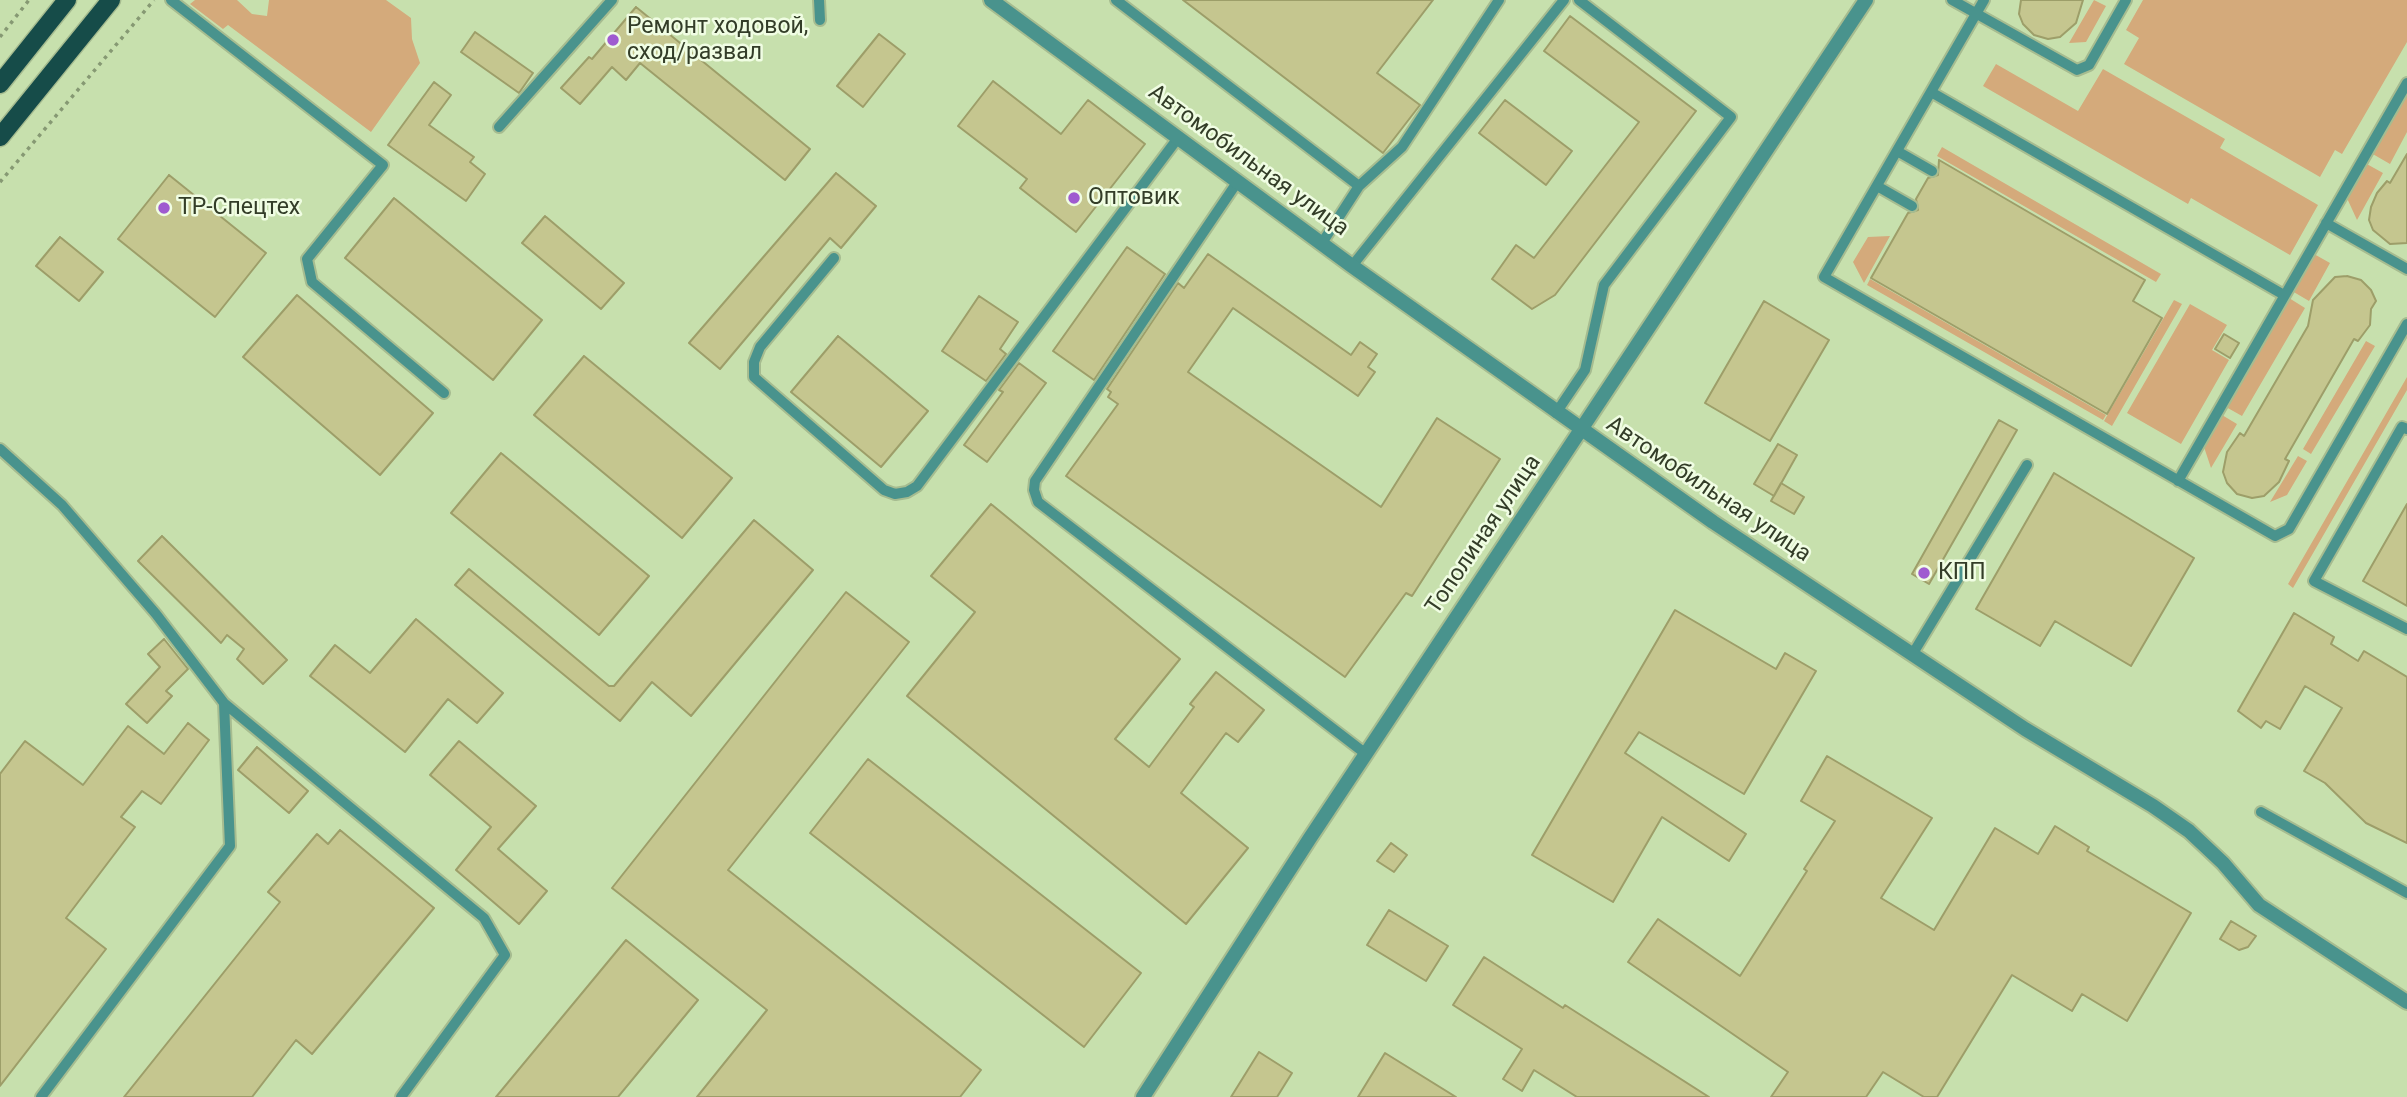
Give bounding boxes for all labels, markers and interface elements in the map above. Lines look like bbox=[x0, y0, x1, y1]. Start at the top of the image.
place label: Ремонт ходовой, сход/развал bbox=[627, 13, 808, 67]
marker: Ремонт ходовой, сход/развал bbox=[605, 32, 621, 48]
street label: Автомобильная улица bbox=[1143, 79, 1353, 243]
place label: Оптовик bbox=[1088, 184, 1180, 212]
marker: Оптовик bbox=[1066, 190, 1082, 206]
place label: ТР-Спецтех bbox=[178, 194, 300, 222]
marker: ТР-Спецтех bbox=[156, 200, 172, 216]
street label: Автомобильная улица bbox=[1600, 411, 1816, 569]
street label: Тополиная улица bbox=[1421, 450, 1547, 620]
place label: КПП bbox=[1938, 559, 1986, 587]
marker: КПП bbox=[1916, 565, 1932, 581]

